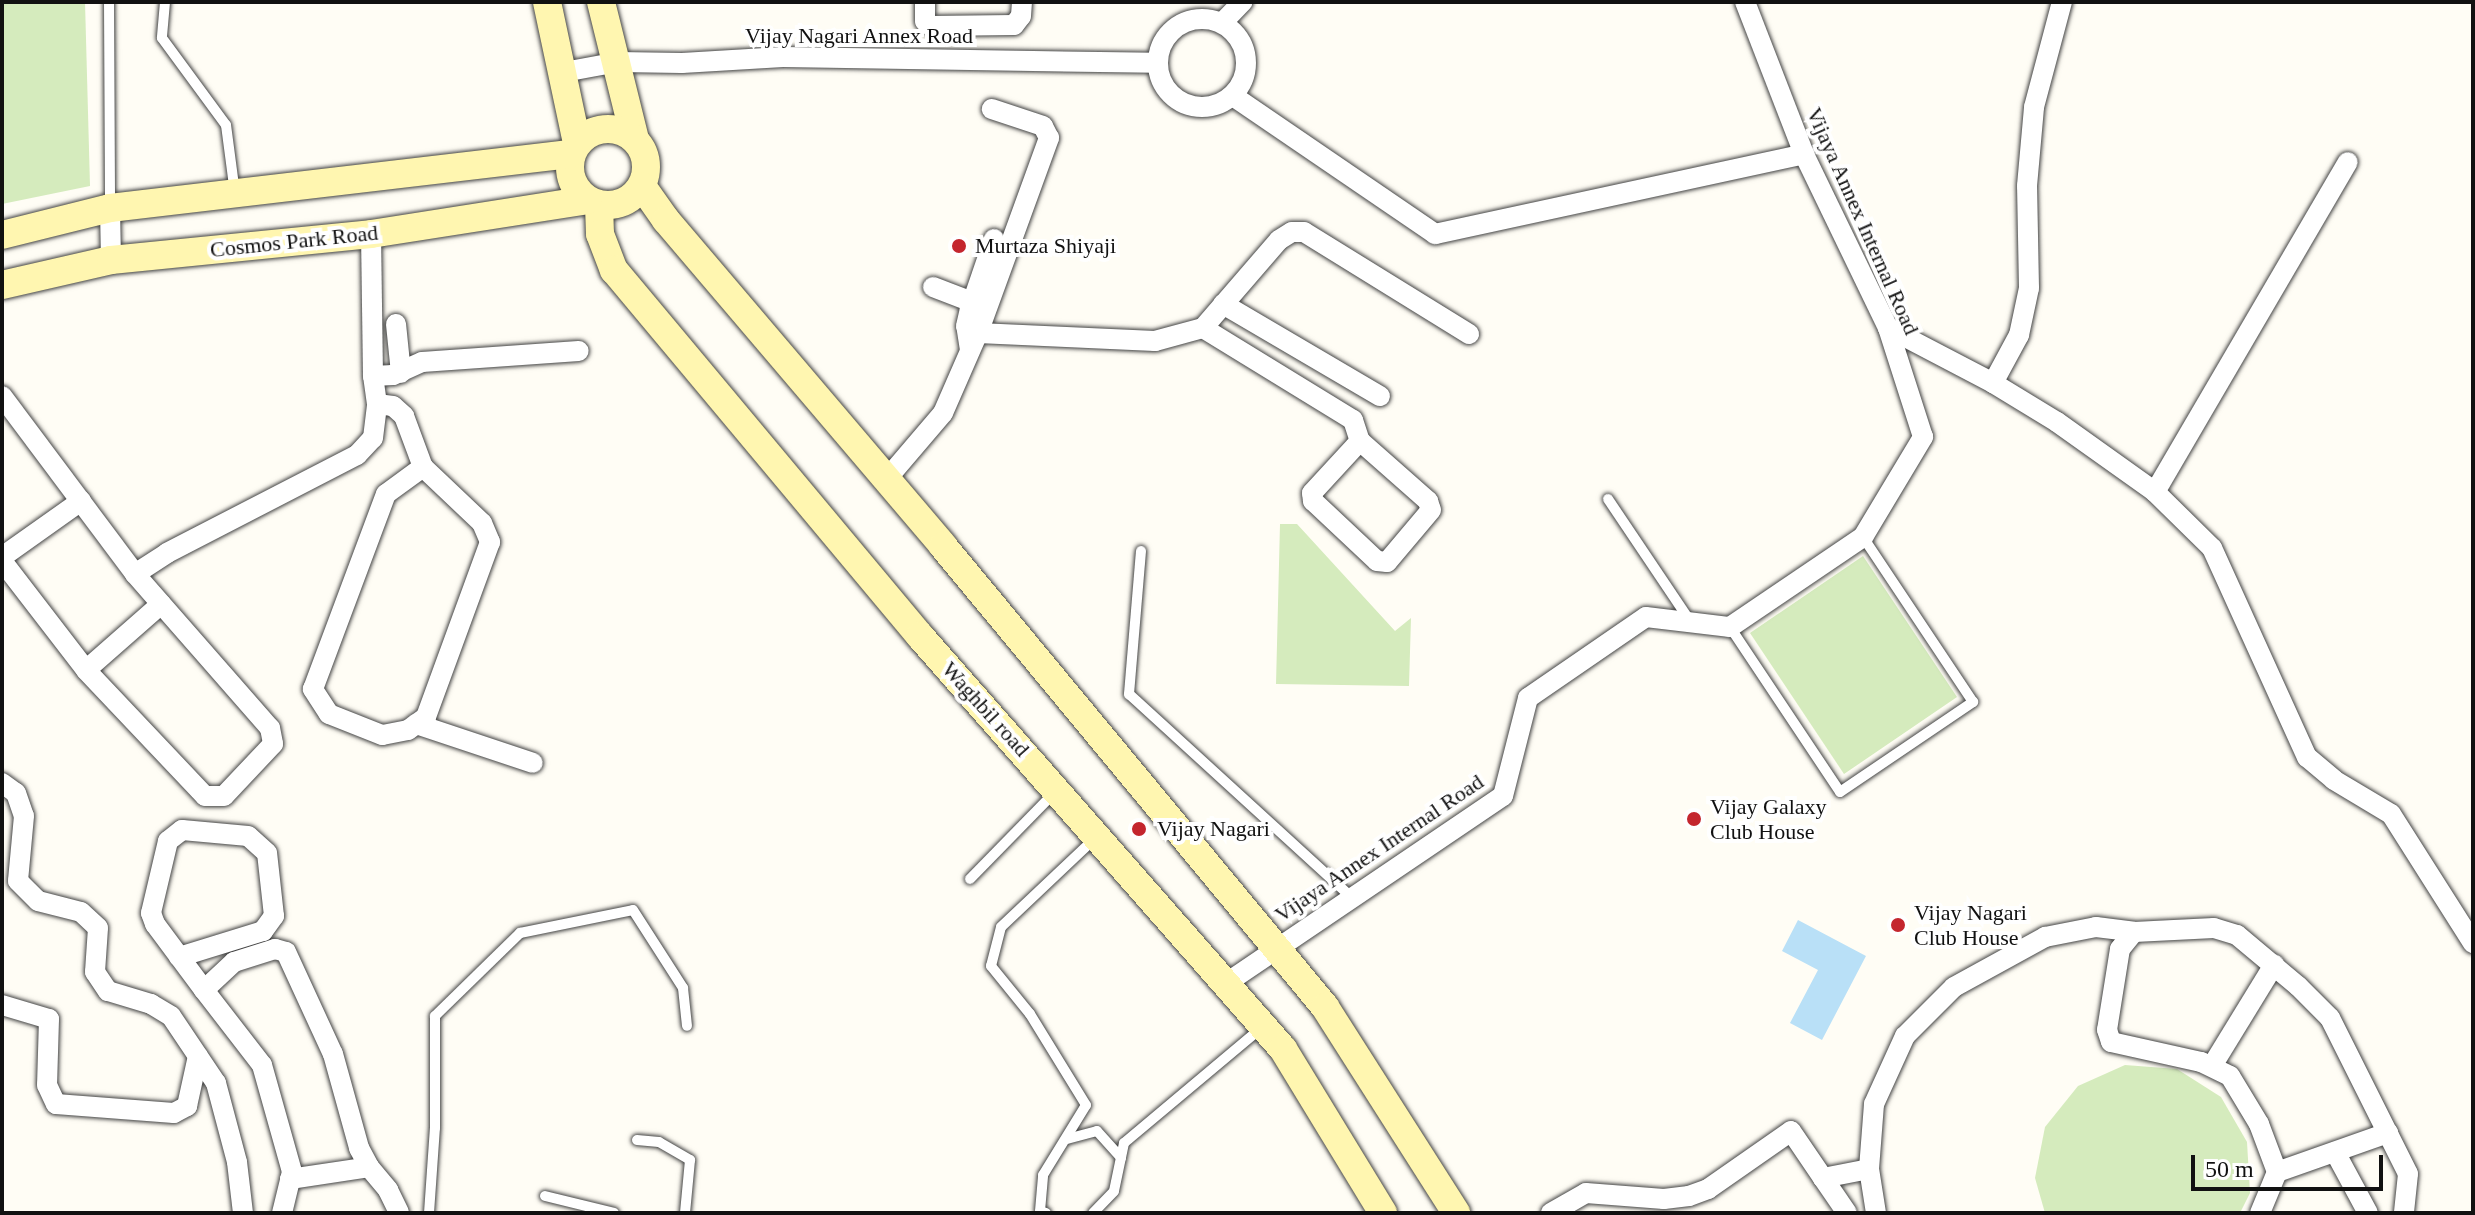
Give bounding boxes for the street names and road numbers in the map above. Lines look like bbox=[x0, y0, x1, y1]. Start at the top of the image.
street label: Vijay Nagari Annex Road bbox=[744, 23, 974, 49]
street label: Vijaya Annex Internal Road bbox=[1801, 103, 1925, 339]
street label: Cosmos Park Road bbox=[209, 219, 379, 263]
street label: Waghbil road bbox=[937, 656, 1035, 762]
street label: Vijaya Annex Internal Road bbox=[1269, 768, 1489, 928]

